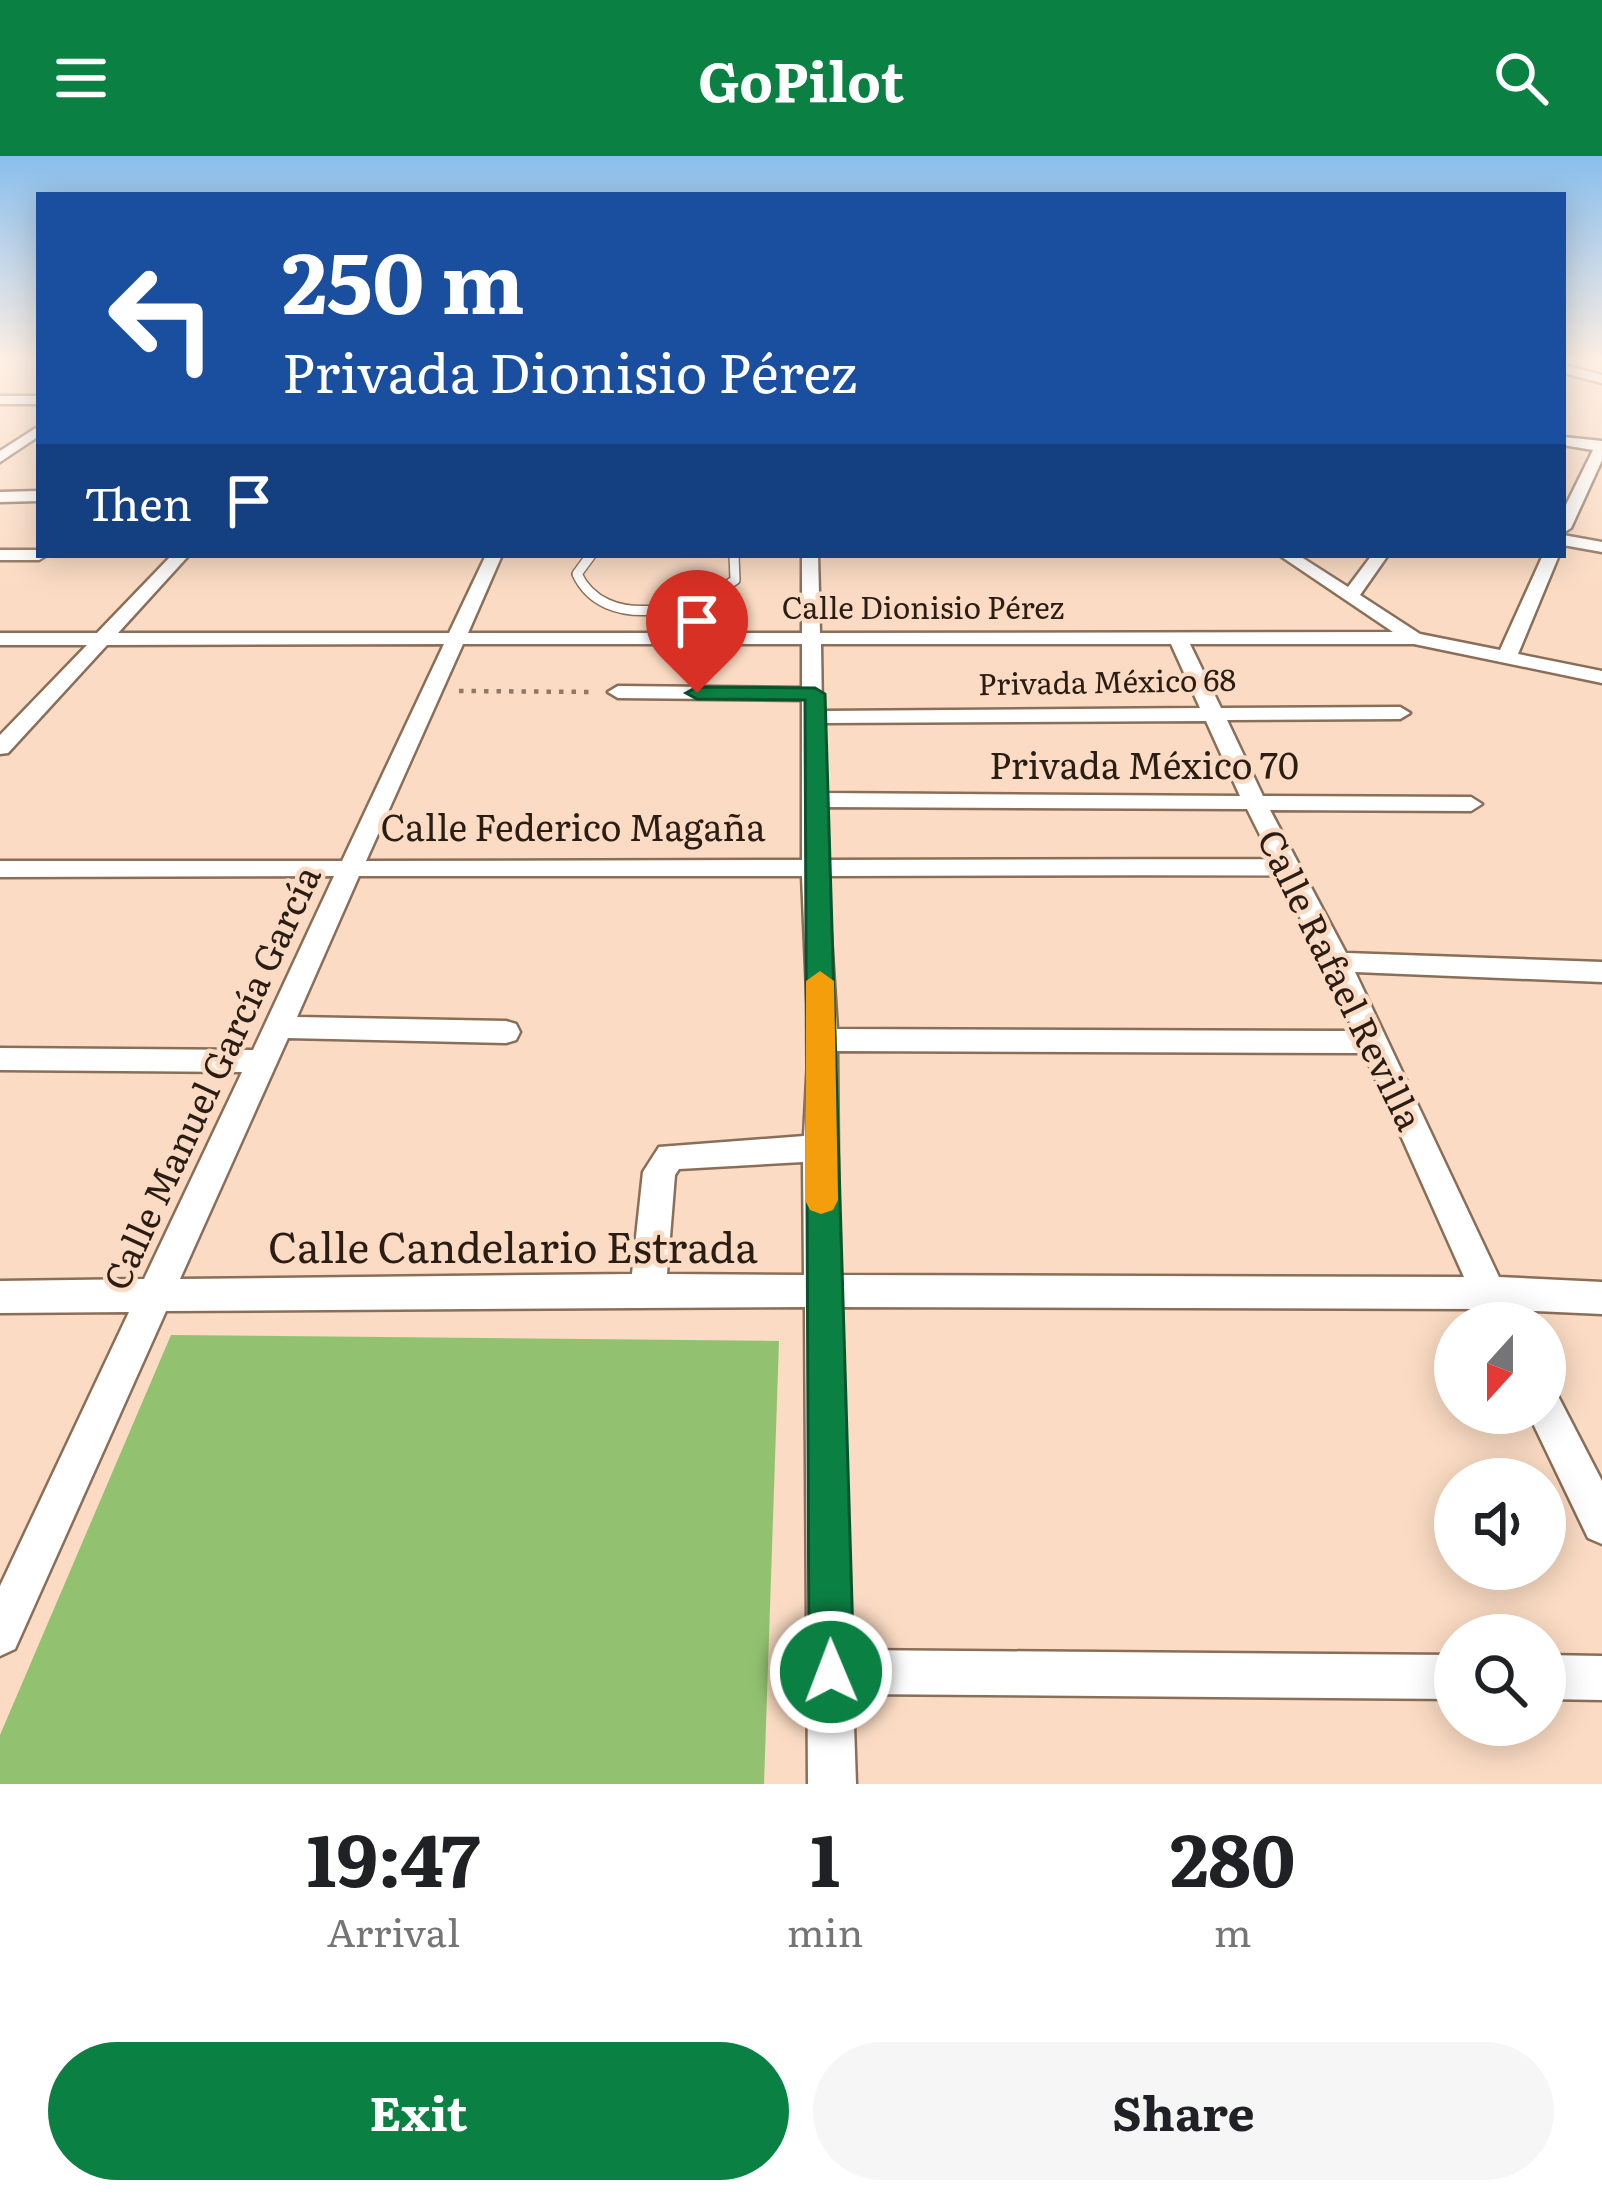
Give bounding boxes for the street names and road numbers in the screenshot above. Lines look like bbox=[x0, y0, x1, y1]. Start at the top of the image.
street label: Calle Dionisio Pérez bbox=[782, 584, 1064, 628]
street label: Privada México 68 bbox=[978, 656, 1236, 704]
street label: Privada México 70 bbox=[989, 737, 1299, 790]
street label: Calle Federico Magaña bbox=[380, 799, 766, 852]
street label: Calle Rafael Revilla bbox=[1246, 819, 1438, 1139]
street label: Calle Manuel García García bbox=[88, 855, 332, 1298]
street label: Calle Candelario Estrada bbox=[268, 1214, 758, 1276]

